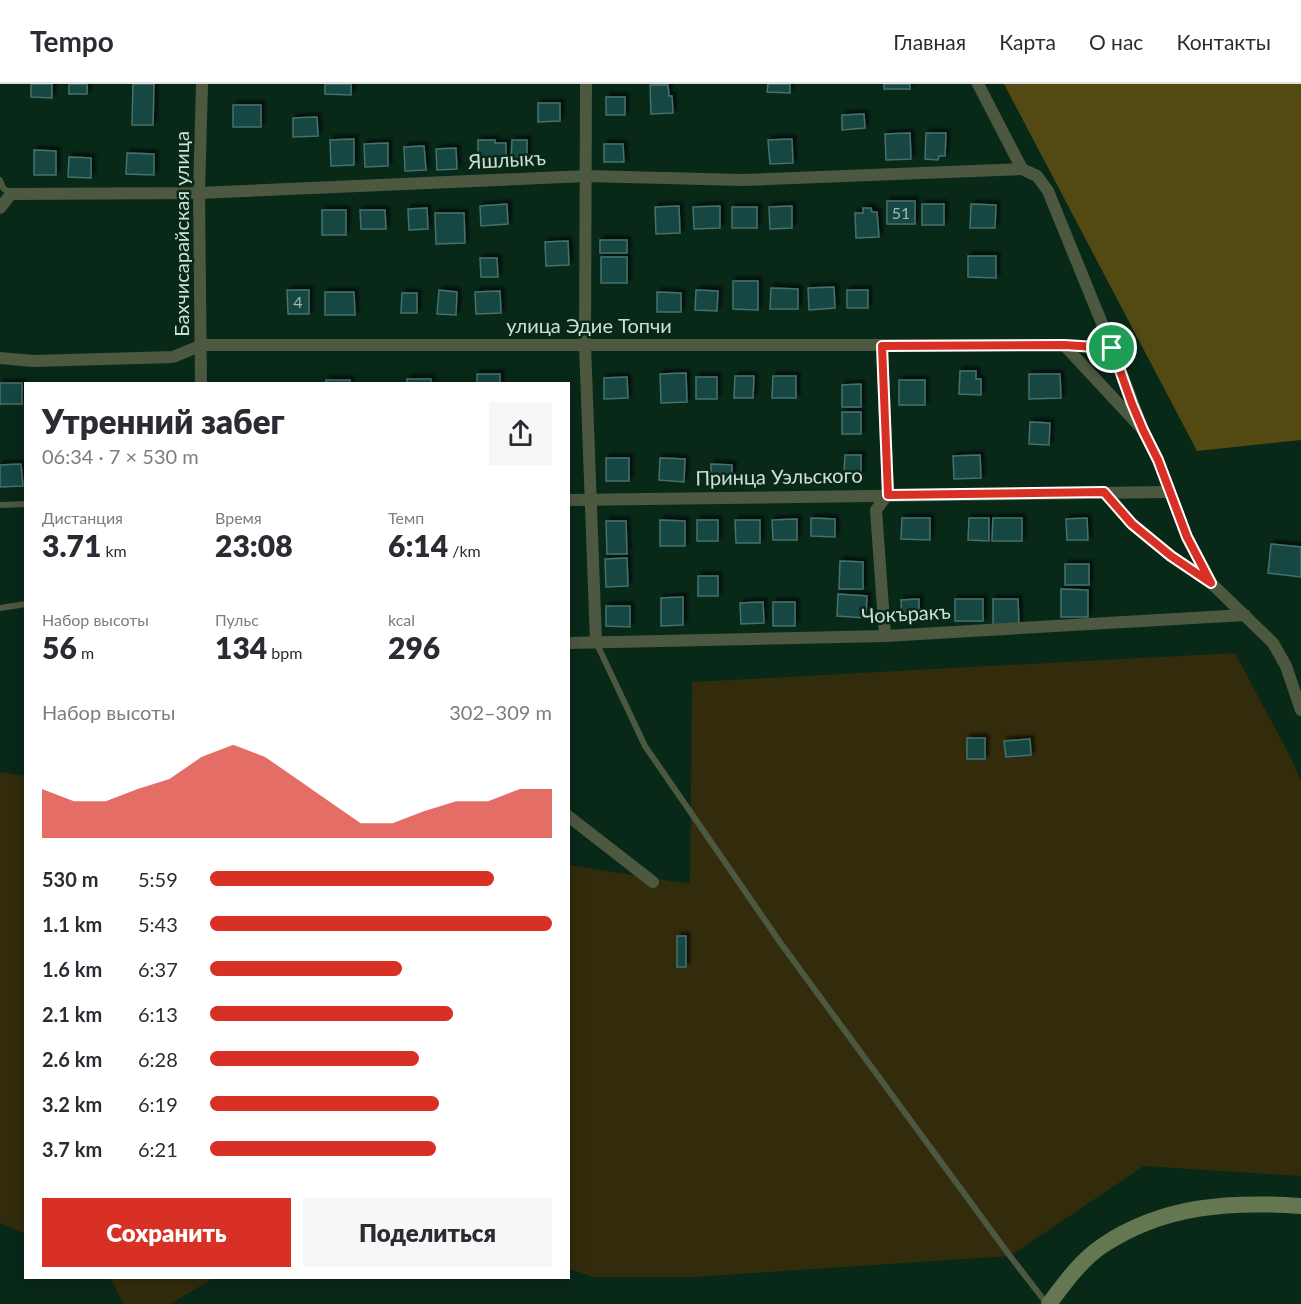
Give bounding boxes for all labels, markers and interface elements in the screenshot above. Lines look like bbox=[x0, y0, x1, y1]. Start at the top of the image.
text: Tempo bbox=[30, 24, 114, 58]
text: Главная bbox=[893, 29, 966, 54]
text: Карта bbox=[999, 29, 1056, 54]
text: О нас bbox=[1089, 29, 1143, 54]
text: Контакты bbox=[1176, 29, 1271, 54]
street label: Бахчисарайская улица bbox=[169, 131, 193, 337]
street label: Яшлыкъ bbox=[466, 145, 547, 173]
house number: 51 bbox=[892, 203, 910, 222]
house number: 4 bbox=[293, 292, 303, 311]
street label: улица Эдие Топчи bbox=[506, 313, 672, 337]
pin bbox=[1086, 322, 1137, 373]
icon: arrive bbox=[1095, 331, 1128, 364]
text: Утренний забег bbox=[42, 401, 285, 441]
button: share bbox=[489, 402, 552, 465]
text: 06:34 · 7 × 530 m bbox=[42, 444, 199, 468]
street label: Принца Уэльского bbox=[695, 463, 863, 489]
text: Дистанция bbox=[42, 508, 123, 527]
text: Время bbox=[215, 508, 262, 527]
text: Темп bbox=[388, 508, 424, 527]
text: 3.71 bbox=[42, 527, 101, 563]
text: 23:08 bbox=[215, 527, 293, 563]
text: 6:14 bbox=[388, 527, 448, 563]
text: km bbox=[101, 541, 127, 560]
text: /km bbox=[448, 541, 481, 560]
street label: Чокъракъ bbox=[861, 599, 952, 627]
text: Набор высоты bbox=[42, 610, 149, 629]
text: Пульс bbox=[215, 610, 259, 629]
text: kcal bbox=[388, 610, 415, 629]
text: 56 bbox=[42, 629, 77, 665]
text: 134 bbox=[215, 629, 267, 665]
text: 296 bbox=[388, 629, 440, 665]
text: m bbox=[77, 643, 94, 662]
text: bpm bbox=[267, 643, 302, 662]
text: Набор высоты bbox=[42, 700, 175, 724]
text: 302–309 m bbox=[449, 700, 552, 724]
text: 530 m bbox=[42, 867, 98, 891]
text: 5:59 bbox=[138, 867, 178, 891]
text: 1.1 km bbox=[42, 912, 102, 936]
text: 5:43 bbox=[138, 912, 178, 936]
text: 1.6 km bbox=[42, 957, 102, 981]
text: 6:37 bbox=[138, 957, 178, 981]
text: 2.1 km bbox=[42, 1002, 102, 1026]
text: 6:13 bbox=[138, 1002, 178, 1026]
text: 2.6 km bbox=[42, 1047, 102, 1071]
text: 6:28 bbox=[138, 1047, 178, 1071]
text: 3.2 km bbox=[42, 1092, 102, 1116]
text: 6:19 bbox=[138, 1092, 178, 1116]
text: 3.7 km bbox=[42, 1137, 102, 1161]
text: 6:21 bbox=[138, 1137, 178, 1161]
button: Сохранить bbox=[42, 1198, 291, 1267]
button: Поделиться bbox=[303, 1198, 552, 1267]

